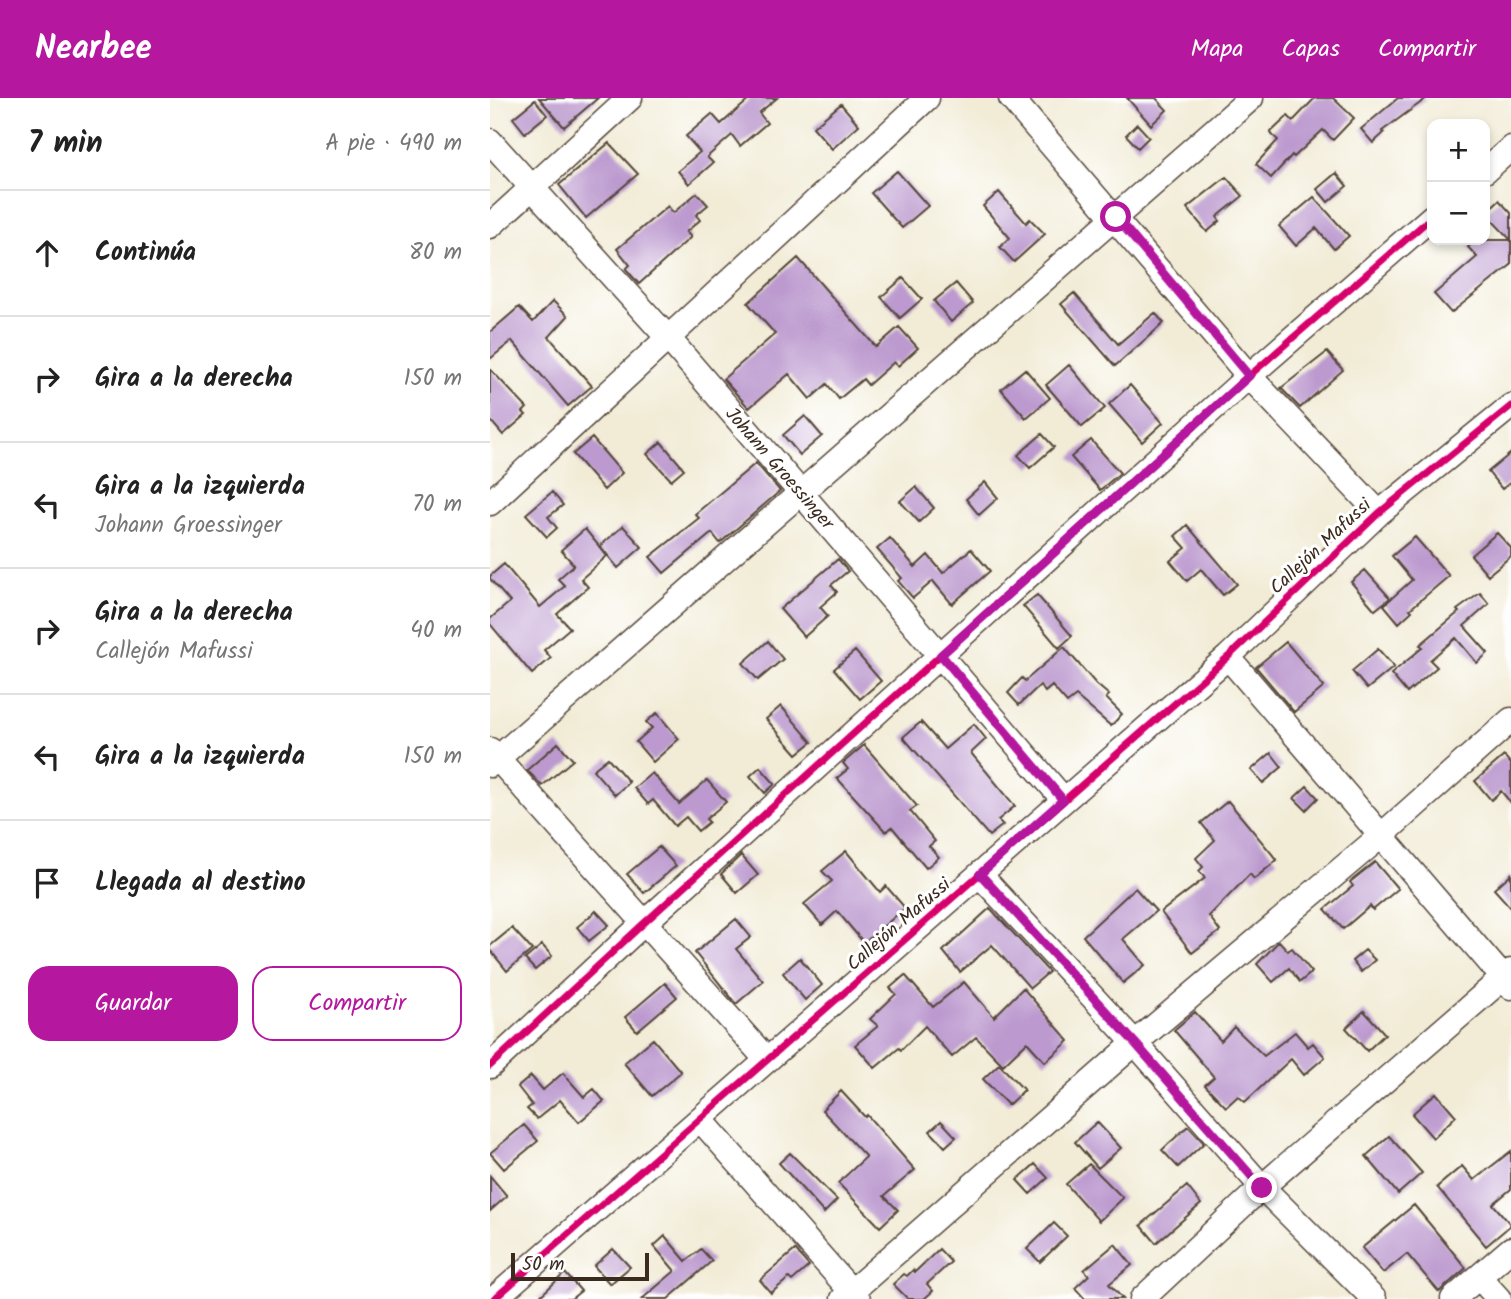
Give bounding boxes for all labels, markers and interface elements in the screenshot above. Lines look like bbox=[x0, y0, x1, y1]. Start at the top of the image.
text: Nearbee bbox=[35, 23, 152, 76]
text: Mapa bbox=[1191, 30, 1243, 69]
text: Capas bbox=[1281, 30, 1340, 69]
text: Compartir bbox=[1378, 30, 1476, 69]
map controls bbox=[1427, 119, 1490, 245]
button: + bbox=[1427, 119, 1490, 182]
text: 7 min bbox=[28, 120, 103, 168]
text: A pie · 490 m bbox=[325, 126, 462, 162]
button: − bbox=[1427, 182, 1490, 245]
route start bbox=[1100, 201, 1131, 232]
text: Continúa bbox=[95, 232, 196, 274]
icon: ahead bbox=[28, 234, 66, 272]
text: 80 m bbox=[409, 235, 462, 271]
text: Gira a la derecha bbox=[95, 358, 293, 400]
icon: right bbox=[28, 360, 66, 398]
text: 150 m bbox=[403, 361, 462, 397]
street label: Johann Groessinger bbox=[717, 401, 842, 538]
text: Gira a la izquierda bbox=[95, 466, 305, 508]
icon: left bbox=[28, 486, 66, 524]
text: 70 m bbox=[412, 487, 462, 523]
street label: Callejón Mafussi bbox=[1263, 491, 1380, 602]
text: Johann Groessinger bbox=[95, 508, 282, 544]
text: Gira a la derecha bbox=[95, 592, 293, 634]
icon: right bbox=[28, 612, 66, 650]
text: 40 m bbox=[410, 613, 462, 649]
text: Callejón Mafussi bbox=[95, 634, 253, 670]
text: Gira a la izquierda bbox=[95, 736, 305, 778]
icon: left bbox=[28, 738, 66, 776]
text: 150 m bbox=[403, 739, 462, 775]
text: Llegada al destino bbox=[95, 862, 306, 904]
icon: arrive bbox=[28, 864, 66, 902]
street label: Callejón Mafussi bbox=[840, 870, 959, 979]
button: Guardar bbox=[28, 966, 238, 1041]
button: Compartir bbox=[252, 966, 462, 1041]
route end bbox=[1246, 1172, 1277, 1203]
scale bar bbox=[511, 1250, 649, 1282]
text: 50 m bbox=[522, 1250, 564, 1280]

